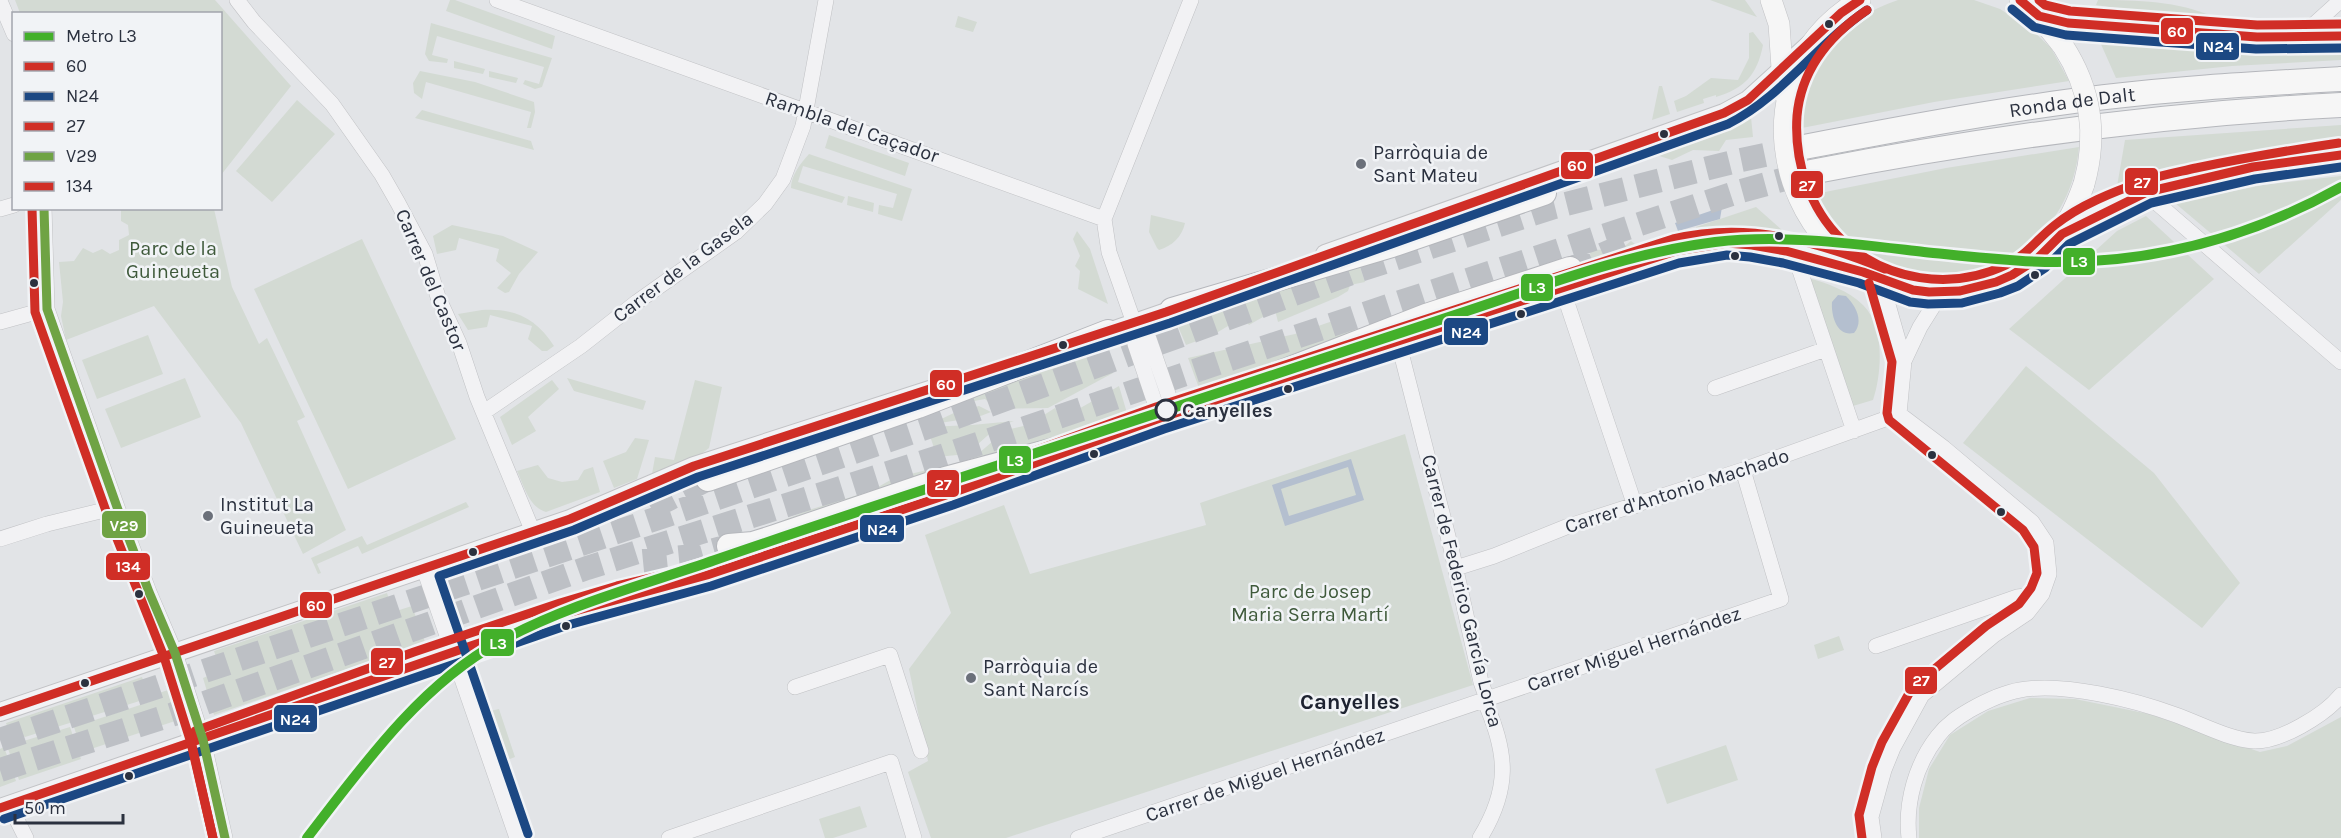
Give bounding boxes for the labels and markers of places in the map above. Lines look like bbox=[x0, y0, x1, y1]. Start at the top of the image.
unlabelled marker bbox=[1823, 18, 1835, 30]
unlabelled marker bbox=[1658, 128, 1670, 140]
place label: Parròquia de Sant Mateu bbox=[1373, 141, 1488, 187]
marker: Parròquia de Sant Mateu bbox=[1354, 157, 1368, 171]
unlabelled marker bbox=[1773, 230, 1785, 242]
unlabelled marker bbox=[1729, 250, 1741, 262]
unlabelled marker bbox=[2029, 269, 2041, 281]
unlabelled marker bbox=[28, 277, 40, 289]
unlabelled marker bbox=[1515, 308, 1527, 320]
unlabelled marker bbox=[1057, 339, 1069, 351]
unlabelled marker bbox=[1282, 383, 1294, 395]
marker: Canyelles bbox=[1155, 399, 1177, 421]
place label: Canyelles bbox=[1182, 399, 1273, 422]
unlabelled marker bbox=[1088, 448, 1100, 460]
unlabelled marker bbox=[1926, 449, 1938, 461]
place label: Institut La Guineueta bbox=[220, 493, 314, 539]
unlabelled marker bbox=[1995, 506, 2007, 518]
marker: Institut La Guineueta bbox=[201, 509, 215, 523]
unlabelled marker bbox=[467, 546, 479, 558]
unlabelled marker bbox=[133, 588, 145, 600]
unlabelled marker bbox=[560, 620, 572, 632]
place label: Parròquia de Sant Narcís bbox=[983, 655, 1098, 701]
marker: Parròquia de Sant Narcís bbox=[964, 671, 978, 685]
unlabelled marker bbox=[79, 677, 91, 689]
unlabelled marker bbox=[123, 770, 135, 782]

